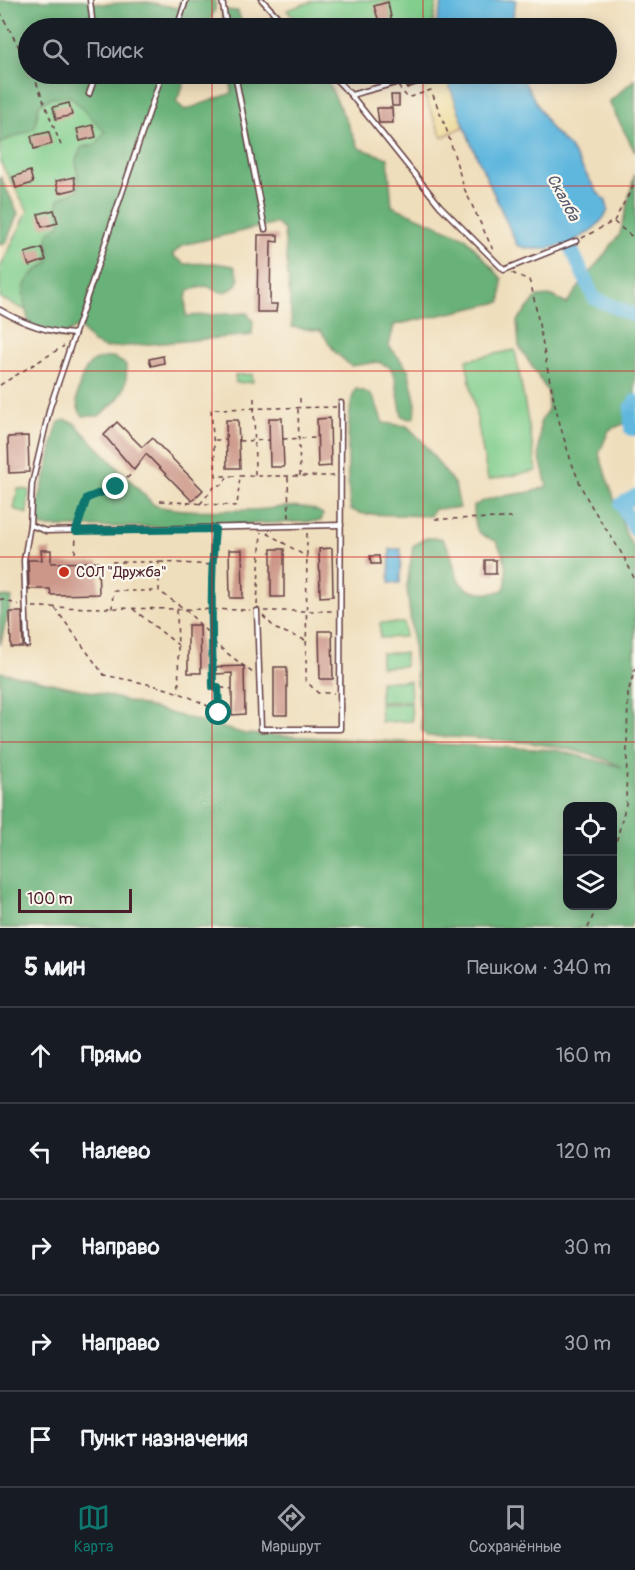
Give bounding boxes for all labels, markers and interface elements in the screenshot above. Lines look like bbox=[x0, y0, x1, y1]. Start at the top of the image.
search box bbox=[18, 18, 617, 84]
icon: search bbox=[39, 35, 72, 68]
text: Поиск bbox=[87, 37, 144, 65]
water label: Скалба bbox=[542, 170, 585, 226]
route end bbox=[102, 473, 128, 499]
place label: СОЛ "Дружба" bbox=[76, 563, 167, 582]
marker: СОЛ "Дружба" bbox=[57, 565, 71, 579]
route start bbox=[205, 699, 231, 725]
map controls bbox=[563, 802, 617, 910]
button: locate bbox=[563, 802, 617, 856]
button: layers bbox=[563, 856, 617, 910]
scale bar bbox=[18, 886, 132, 914]
text: 100 m bbox=[27, 889, 73, 909]
text: 5 мин bbox=[24, 951, 85, 983]
text: Пешком · 340 m bbox=[467, 955, 611, 980]
icon: ahead bbox=[24, 1039, 57, 1072]
text: Прямо bbox=[81, 1041, 141, 1069]
text: 160 m bbox=[556, 1043, 611, 1068]
icon: left bbox=[24, 1135, 57, 1168]
text: Налево bbox=[81, 1137, 150, 1165]
text: 120 m bbox=[556, 1139, 611, 1164]
icon: right bbox=[24, 1231, 57, 1264]
text: Направо bbox=[81, 1233, 160, 1261]
text: 30 m bbox=[564, 1235, 611, 1260]
icon: right bbox=[24, 1327, 57, 1360]
text: Направо bbox=[81, 1329, 160, 1357]
text: 30 m bbox=[564, 1331, 611, 1356]
icon: arrive bbox=[24, 1423, 57, 1456]
text: Пункт назначения bbox=[81, 1425, 248, 1453]
tab: Карта bbox=[74, 1501, 113, 1557]
tab: Маршрут bbox=[261, 1501, 321, 1557]
tab: Сохранённые bbox=[469, 1501, 561, 1557]

